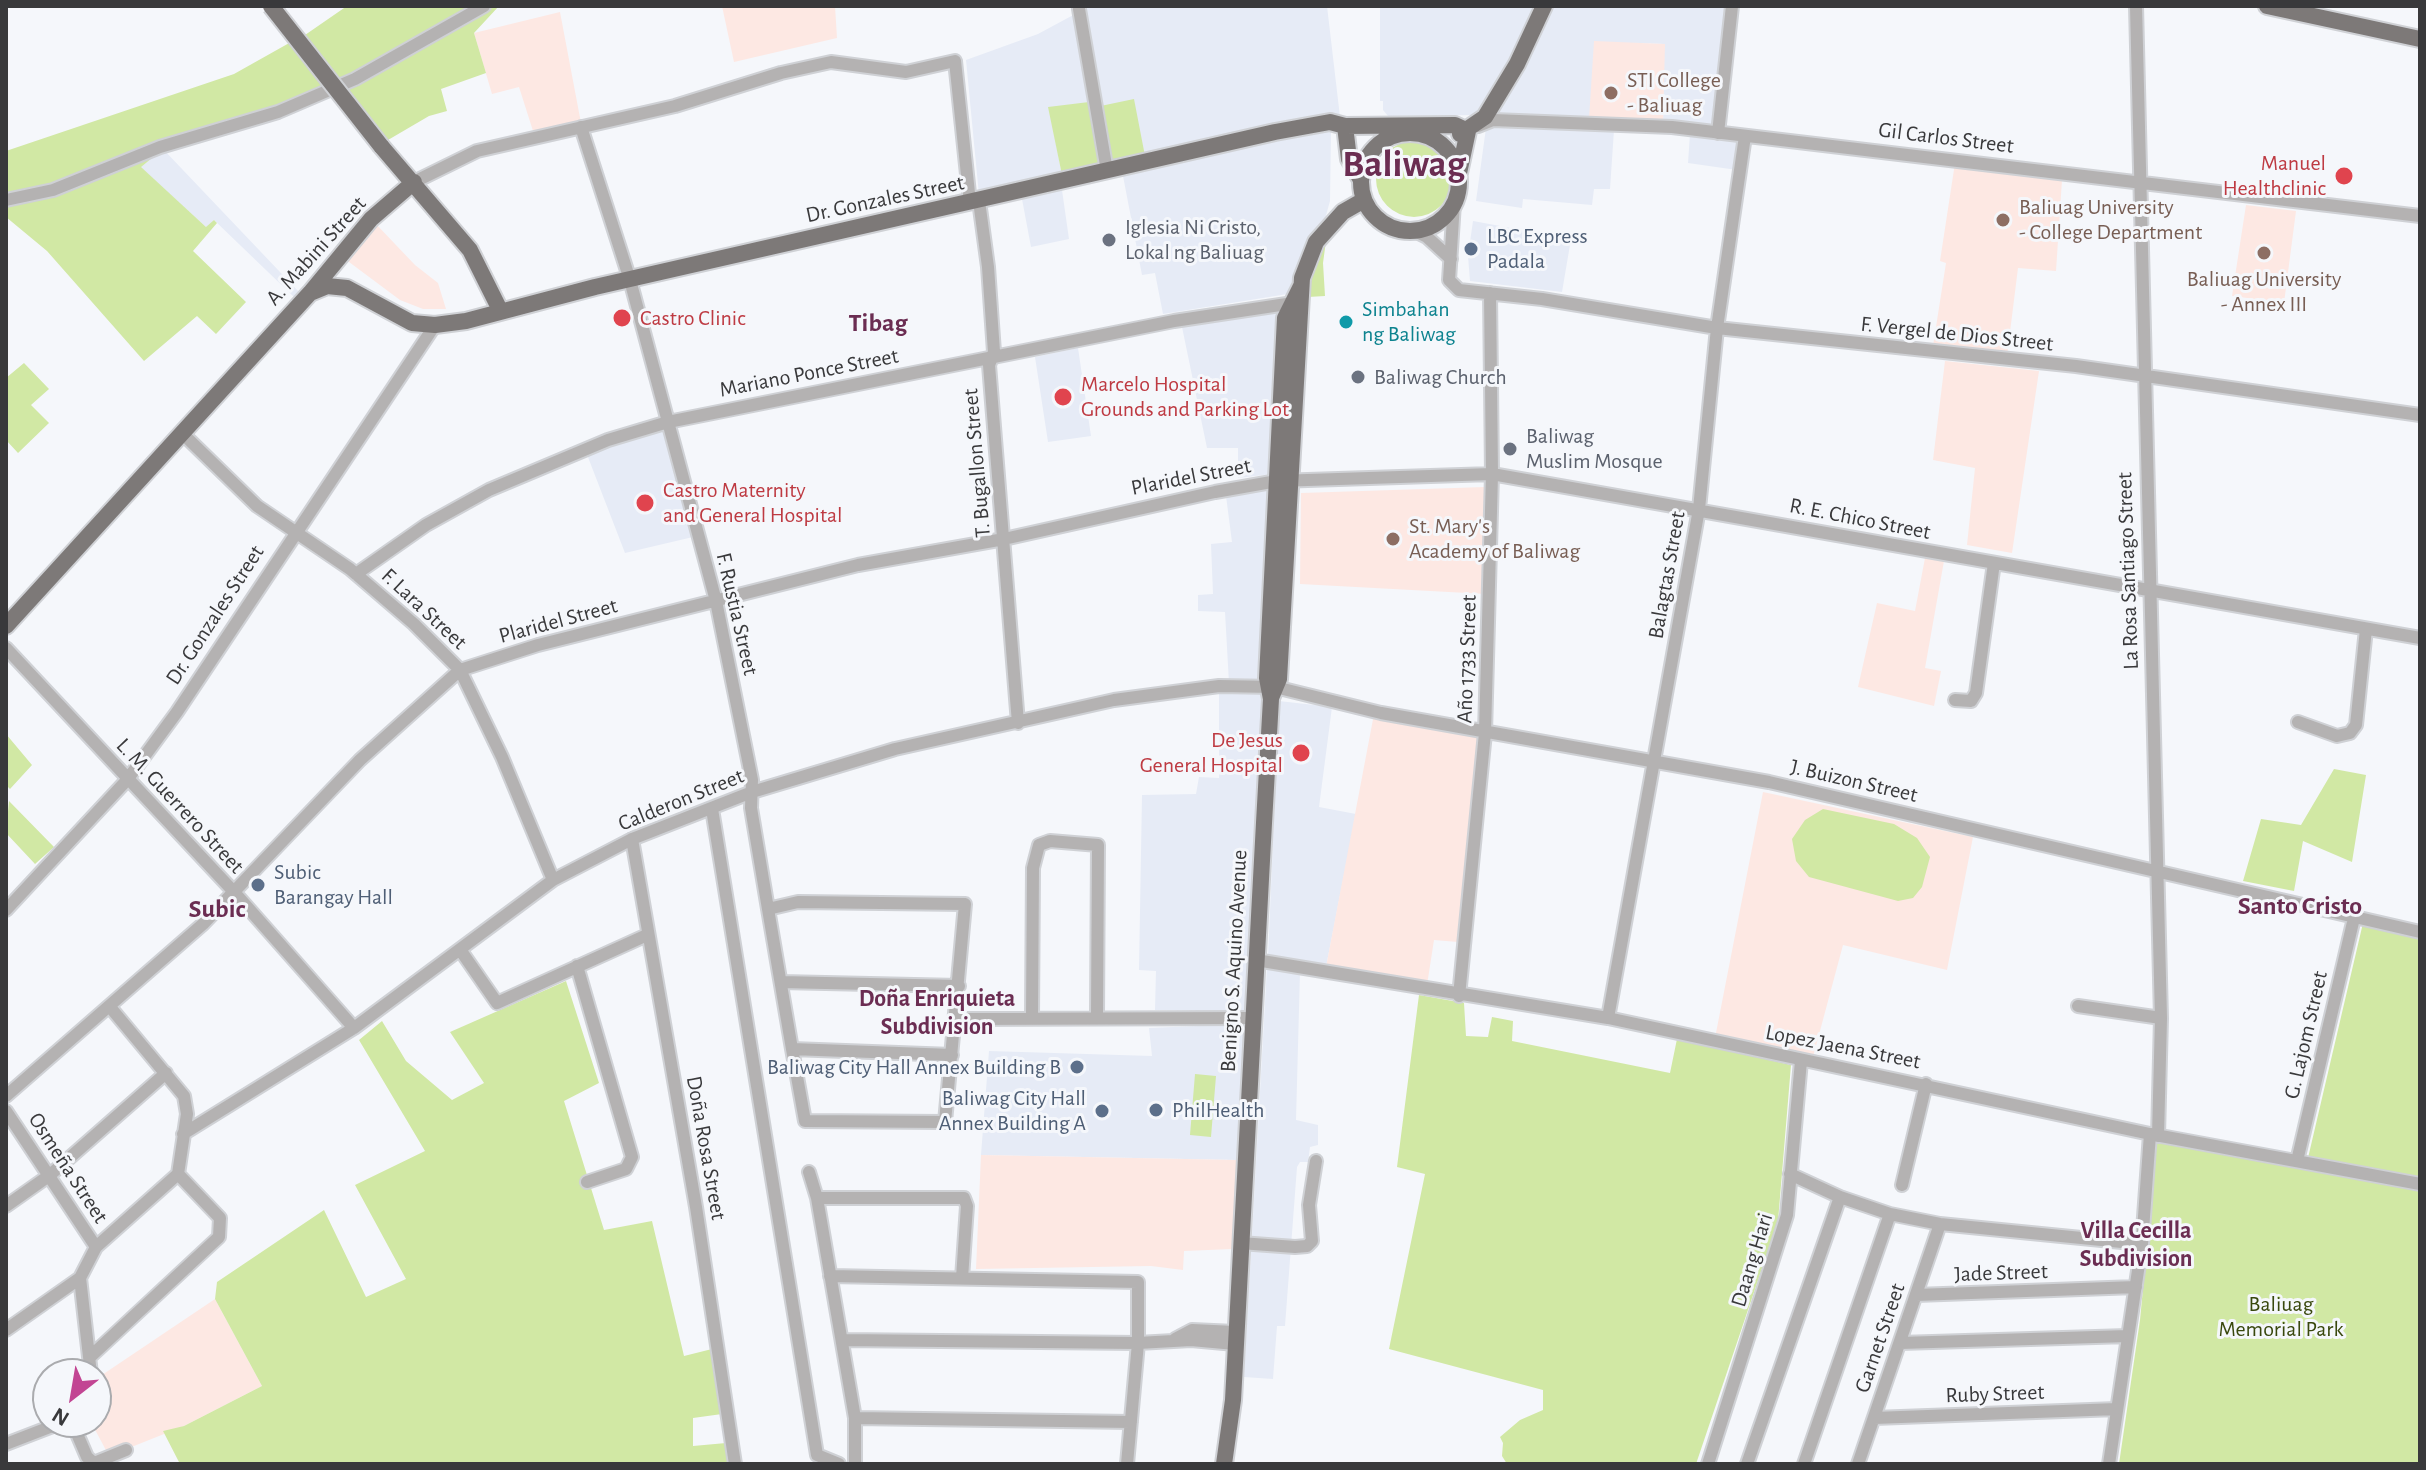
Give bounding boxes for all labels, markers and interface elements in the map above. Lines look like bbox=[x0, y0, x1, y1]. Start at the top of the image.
place label: STI College - Baliuag bbox=[1627, 67, 1721, 118]
marker: STI College - Baliuag bbox=[1602, 84, 1620, 102]
street label: Gil Carlos Street bbox=[1877, 117, 2015, 159]
district label: Baliwag bbox=[1342, 142, 1466, 188]
place label: Manuel Healthclinic bbox=[2223, 150, 2326, 202]
marker: Manuel Healthclinic bbox=[2333, 165, 2355, 187]
street label: Dr. Gonzales Street bbox=[803, 169, 967, 229]
street label: A. Mabini Street bbox=[260, 191, 372, 311]
place label: Baliuag University - College Department bbox=[2019, 194, 2202, 246]
marker: Baliuag University - College Department bbox=[1994, 211, 2012, 229]
place label: Iglesia Ni Cristo, Lokal ng Baliuag bbox=[1125, 214, 1264, 266]
place label: LBC Express Padala bbox=[1487, 223, 1588, 274]
marker: Iglesia Ni Cristo, Lokal ng Baliuag bbox=[1100, 231, 1118, 249]
marker: LBC Express Padala bbox=[1462, 240, 1480, 258]
marker: Baliuag University - Annex III bbox=[2255, 244, 2273, 262]
place label: Baliuag University - Annex III bbox=[2187, 266, 2341, 318]
place label: Simbahan ng Baliwag bbox=[1362, 296, 1456, 348]
place label: Castro Clinic bbox=[640, 305, 746, 331]
marker: Castro Clinic bbox=[611, 307, 633, 329]
district label: Tibag bbox=[849, 307, 907, 339]
street label: F. Vergel de Dios Street bbox=[1859, 311, 2055, 357]
marker: Simbahan ng Baliwag bbox=[1337, 313, 1355, 331]
street label: Mariano Ponce Street bbox=[717, 343, 901, 403]
place label: Baliwag Church bbox=[1374, 364, 1507, 390]
marker: Baliwag Church bbox=[1349, 368, 1367, 386]
place label: Marcelo Hospital Grounds and Parking Lot bbox=[1081, 371, 1289, 422]
marker: Marcelo Hospital Grounds and Parking Lot bbox=[1052, 386, 1074, 408]
street label: T. Bugallon Street bbox=[957, 387, 997, 539]
place label: Baliwag Muslim Mosque bbox=[1526, 423, 1663, 474]
marker: Baliwag Muslim Mosque bbox=[1501, 440, 1519, 458]
street label: Plaridel Street bbox=[1129, 452, 1253, 502]
street label: La Rosa Santiago Street bbox=[2111, 472, 2145, 670]
place label: Castro Maternity and General Hospital bbox=[663, 477, 843, 528]
marker: Castro Maternity and General Hospital bbox=[634, 492, 656, 514]
street label: R. E. Chico Street bbox=[1787, 492, 1933, 546]
street label: Balagtas Street bbox=[1643, 509, 1691, 641]
place label: St. Mary's Academy of Baliwag bbox=[1409, 513, 1580, 564]
marker: St. Mary's Academy of Baliwag bbox=[1384, 530, 1402, 548]
street label: Dr. Gonzales Street bbox=[160, 540, 270, 690]
street label: F. Rustia Street bbox=[710, 550, 764, 678]
street label: F. Lara Street bbox=[376, 563, 472, 655]
street label: Plaridel Street bbox=[496, 593, 620, 649]
street label: Año 1733 Street bbox=[1452, 594, 1482, 724]
place label: De Jesus General Hospital bbox=[1140, 727, 1283, 778]
street label: L. M. Guerrero Street bbox=[110, 733, 250, 879]
marker: De Jesus General Hospital bbox=[1290, 742, 1312, 764]
street label: J. Buizon Street bbox=[1788, 754, 1920, 808]
street label: Calderon Street bbox=[614, 763, 748, 837]
street label: Benigno S. Aquino Avenue bbox=[1215, 849, 1253, 1073]
place label: Subic Barangay Hall bbox=[274, 859, 393, 910]
marker: Subic Barangay Hall bbox=[249, 876, 267, 894]
district label: Santo Cristo bbox=[2238, 890, 2362, 922]
district label: Subic bbox=[189, 893, 245, 925]
street label: G. Lajom Street bbox=[2278, 968, 2334, 1102]
district label: Doña Enriquieta Subdivision bbox=[859, 985, 1015, 1041]
street label: Lopez Jaena Street bbox=[1763, 1019, 1923, 1075]
place label: Baliwag City Hall Annex Building B bbox=[767, 1054, 1061, 1080]
marker: Baliwag City Hall Annex Building B bbox=[1068, 1058, 1086, 1076]
street label: Doña Rosa Street bbox=[680, 1074, 732, 1222]
place label: Baliwag City Hall Annex Building A bbox=[939, 1085, 1086, 1136]
place label: PhilHealth bbox=[1172, 1097, 1264, 1123]
marker: PhilHealth bbox=[1147, 1101, 1165, 1119]
marker: Baliwag City Hall Annex Building A bbox=[1093, 1102, 1111, 1120]
street label: Osmeña Street bbox=[22, 1108, 114, 1228]
street label: Daang Hari bbox=[1725, 1210, 1779, 1310]
district label: Villa Cecilla Subdivision bbox=[2080, 1217, 2192, 1273]
street label: Jade Street bbox=[1954, 1258, 2048, 1288]
street label: Garnet Street bbox=[1849, 1280, 1911, 1396]
park label: Baliuag Memorial Park bbox=[2219, 1291, 2343, 1342]
north arrow bbox=[32, 1358, 112, 1438]
street label: Ruby Street bbox=[1945, 1379, 2045, 1409]
text: N bbox=[48, 1403, 73, 1430]

